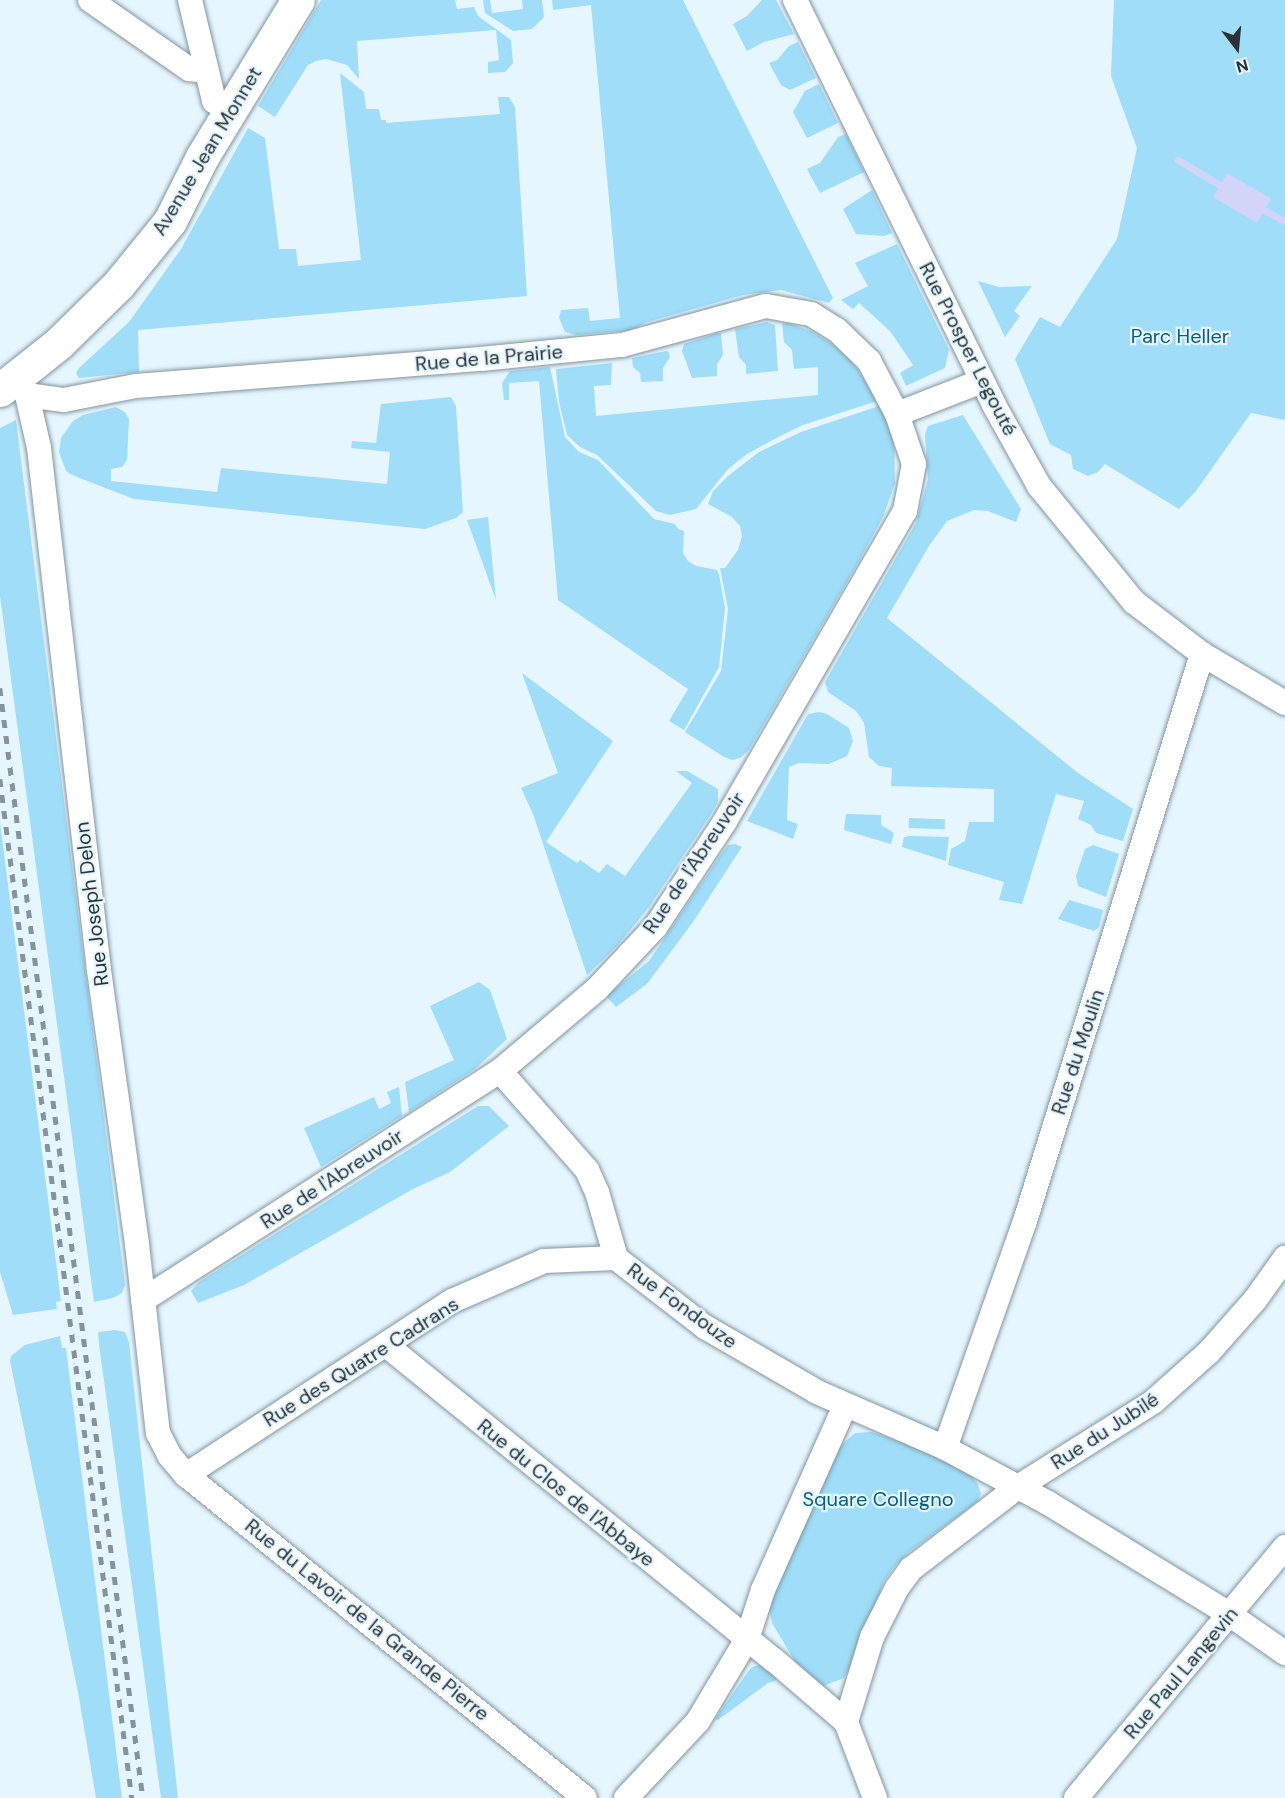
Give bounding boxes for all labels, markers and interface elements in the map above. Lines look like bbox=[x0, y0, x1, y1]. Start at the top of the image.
north arrow bbox=[1207, 18, 1267, 78]
text: N bbox=[1234, 54, 1251, 77]
street label: Avenue Jean Monnet bbox=[147, 62, 267, 240]
street label: Rue Prosper Legouté bbox=[914, 258, 1022, 440]
park label: Parc Heller bbox=[1131, 324, 1229, 348]
street label: Rue de la Prairie bbox=[414, 340, 564, 376]
street label: Rue de l'Abreuvoir bbox=[638, 788, 750, 938]
street label: Rue Joseph Delon bbox=[70, 820, 114, 988]
street label: Rue du Moulin bbox=[1046, 986, 1110, 1118]
street label: Rue de l'Abreuvoir bbox=[256, 1124, 408, 1234]
street label: Rue Fondouze bbox=[622, 1258, 742, 1354]
street label: Rue des Quatre Cadrans bbox=[259, 1292, 463, 1432]
street label: Rue du Jubilé bbox=[1046, 1387, 1164, 1475]
street label: Rue du Clos de l'Abbaye bbox=[472, 1414, 660, 1572]
park label: Square Collegno bbox=[802, 1487, 954, 1511]
street label: Rue du Lavoir de la Grande Pierre bbox=[240, 1514, 494, 1726]
street label: Rue Paul Langevin bbox=[1119, 1602, 1243, 1744]

